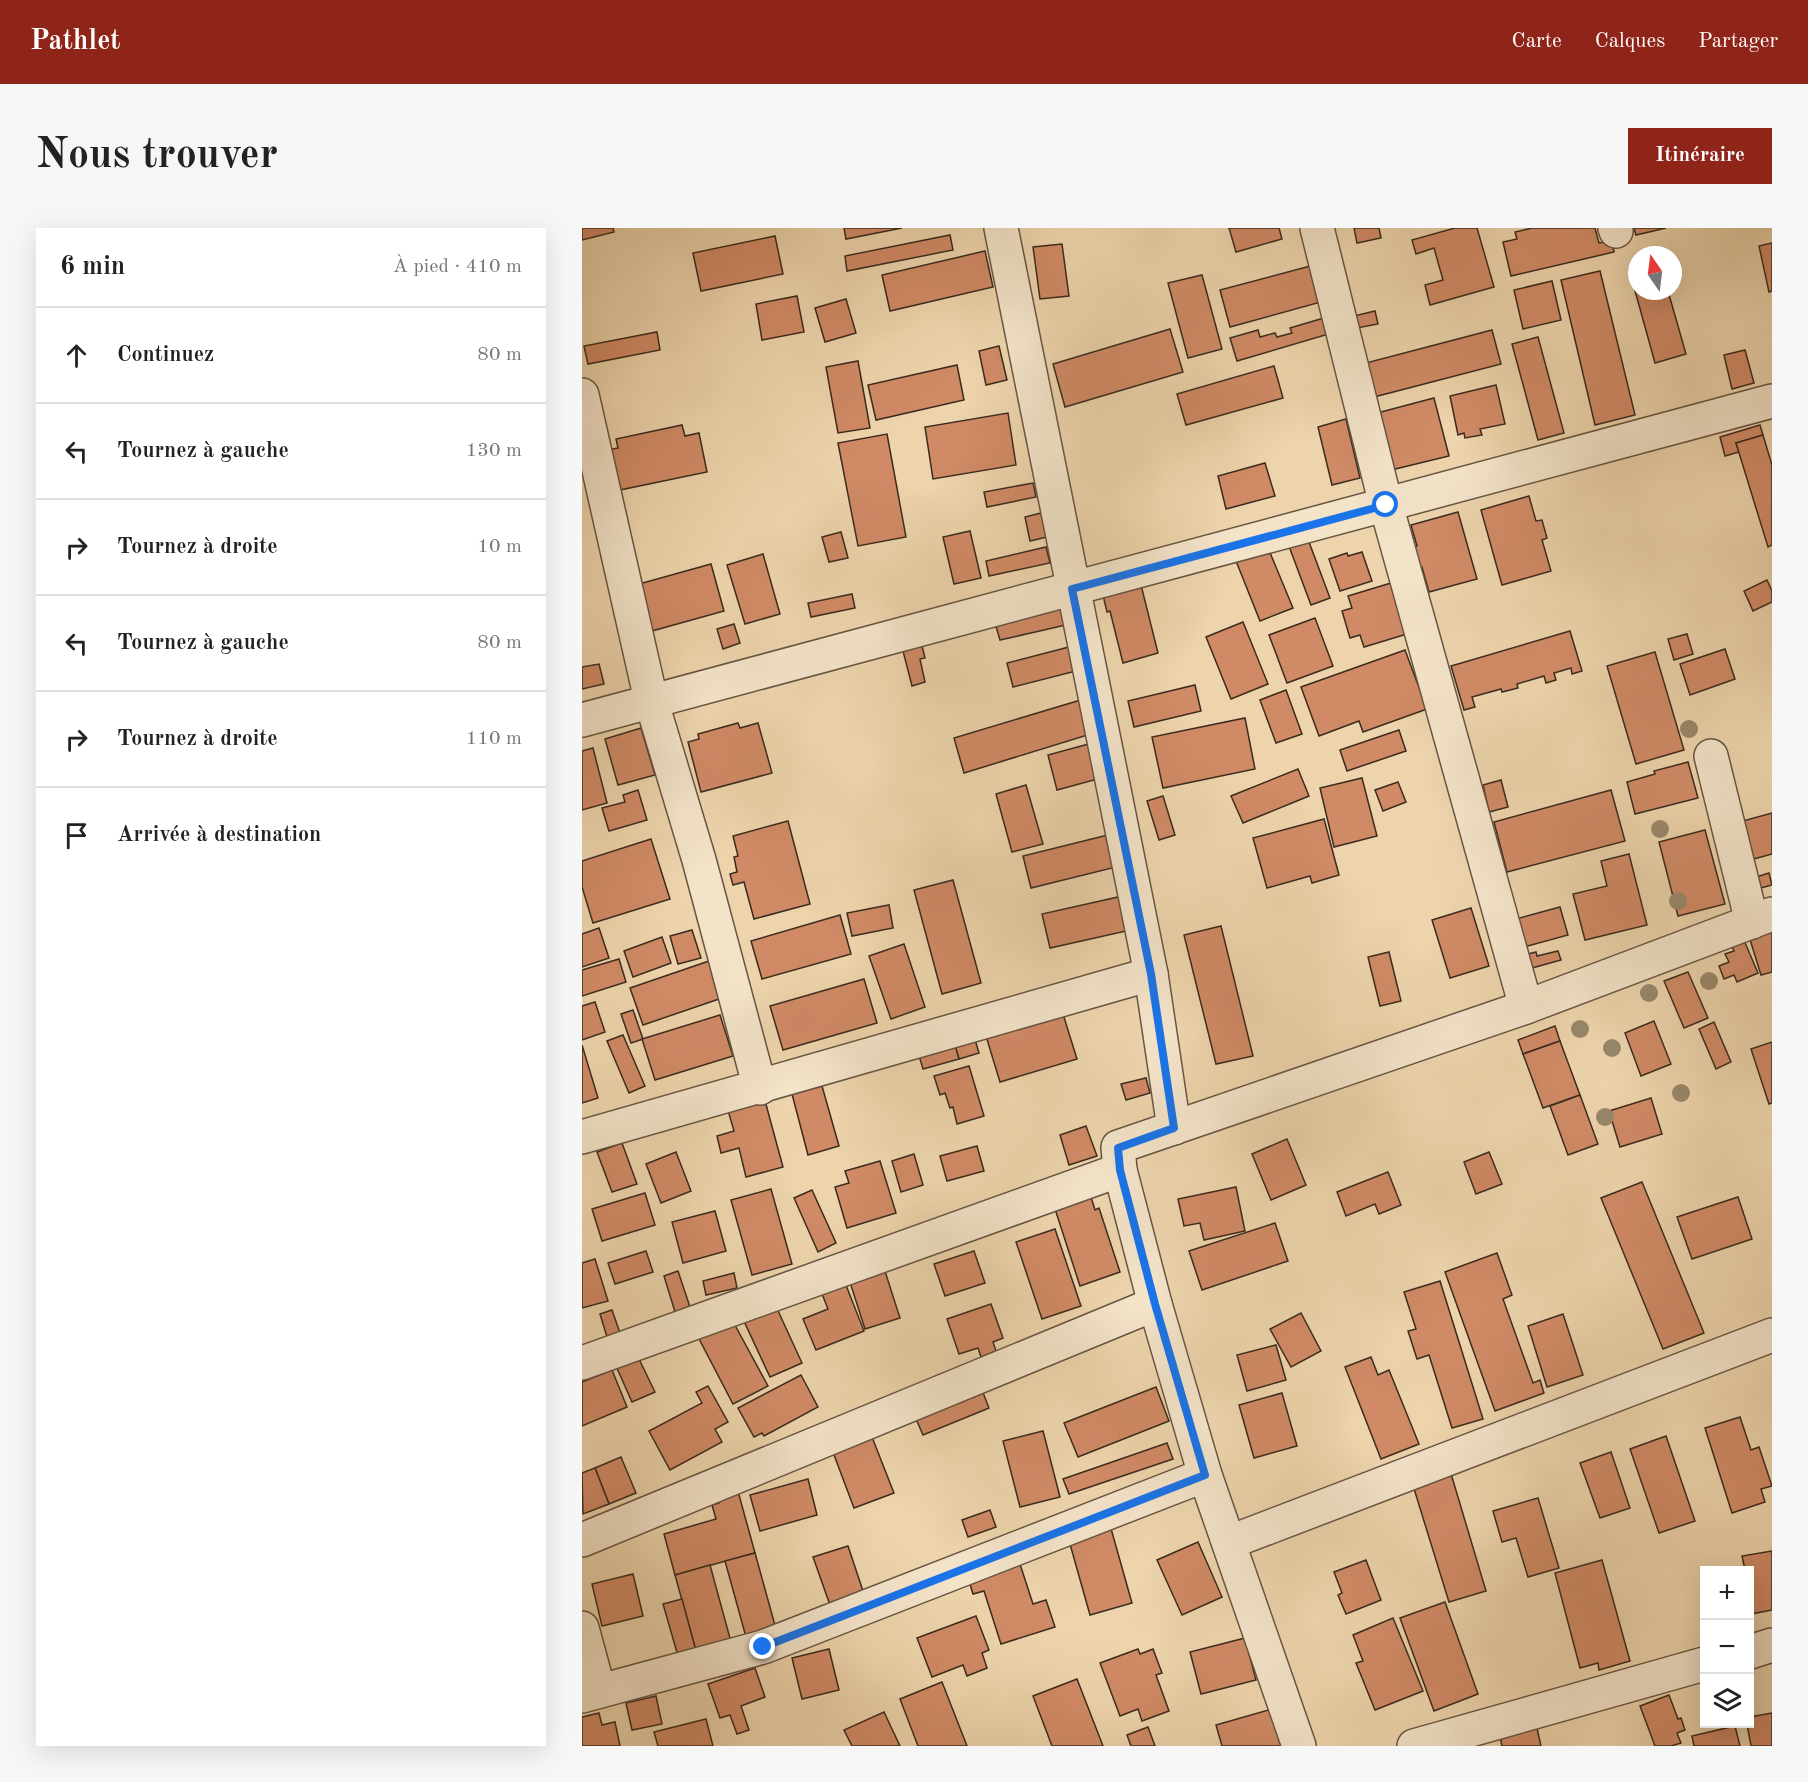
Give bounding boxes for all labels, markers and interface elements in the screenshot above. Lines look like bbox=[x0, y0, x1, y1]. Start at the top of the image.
text: Pathlet bbox=[30, 28, 121, 56]
text: Carte bbox=[1512, 31, 1562, 52]
text: Calques bbox=[1595, 31, 1665, 52]
text: Partager bbox=[1698, 31, 1778, 52]
button: Itinéraire bbox=[1628, 128, 1772, 184]
text: Nous trouver bbox=[36, 135, 278, 177]
north arrow bbox=[1628, 246, 1682, 300]
text: 6 min bbox=[60, 254, 125, 280]
text: À pied · 410 m bbox=[393, 257, 522, 277]
icon: ahead bbox=[60, 339, 93, 372]
text: Continuez bbox=[117, 344, 214, 366]
text: 80 m bbox=[477, 345, 522, 365]
icon: left bbox=[60, 435, 93, 468]
text: Tournez à gauche bbox=[117, 440, 289, 462]
text: 130 m bbox=[466, 441, 522, 461]
route start bbox=[1372, 491, 1398, 517]
icon: right bbox=[60, 531, 93, 564]
text: Tournez à droite bbox=[117, 536, 278, 558]
text: 10 m bbox=[477, 537, 522, 557]
icon: left bbox=[60, 627, 93, 660]
text: Tournez à gauche bbox=[117, 632, 289, 654]
text: 80 m bbox=[477, 633, 522, 653]
icon: right bbox=[60, 723, 93, 756]
text: Tournez à droite bbox=[117, 728, 278, 750]
text: 110 m bbox=[466, 729, 522, 749]
icon: arrive bbox=[60, 819, 93, 852]
text: Arrivée à destination bbox=[117, 824, 321, 846]
map controls bbox=[1700, 1566, 1754, 1728]
button: + bbox=[1700, 1566, 1754, 1620]
button: − bbox=[1700, 1620, 1754, 1674]
route end bbox=[749, 1633, 775, 1659]
button: layers bbox=[1700, 1674, 1754, 1728]

